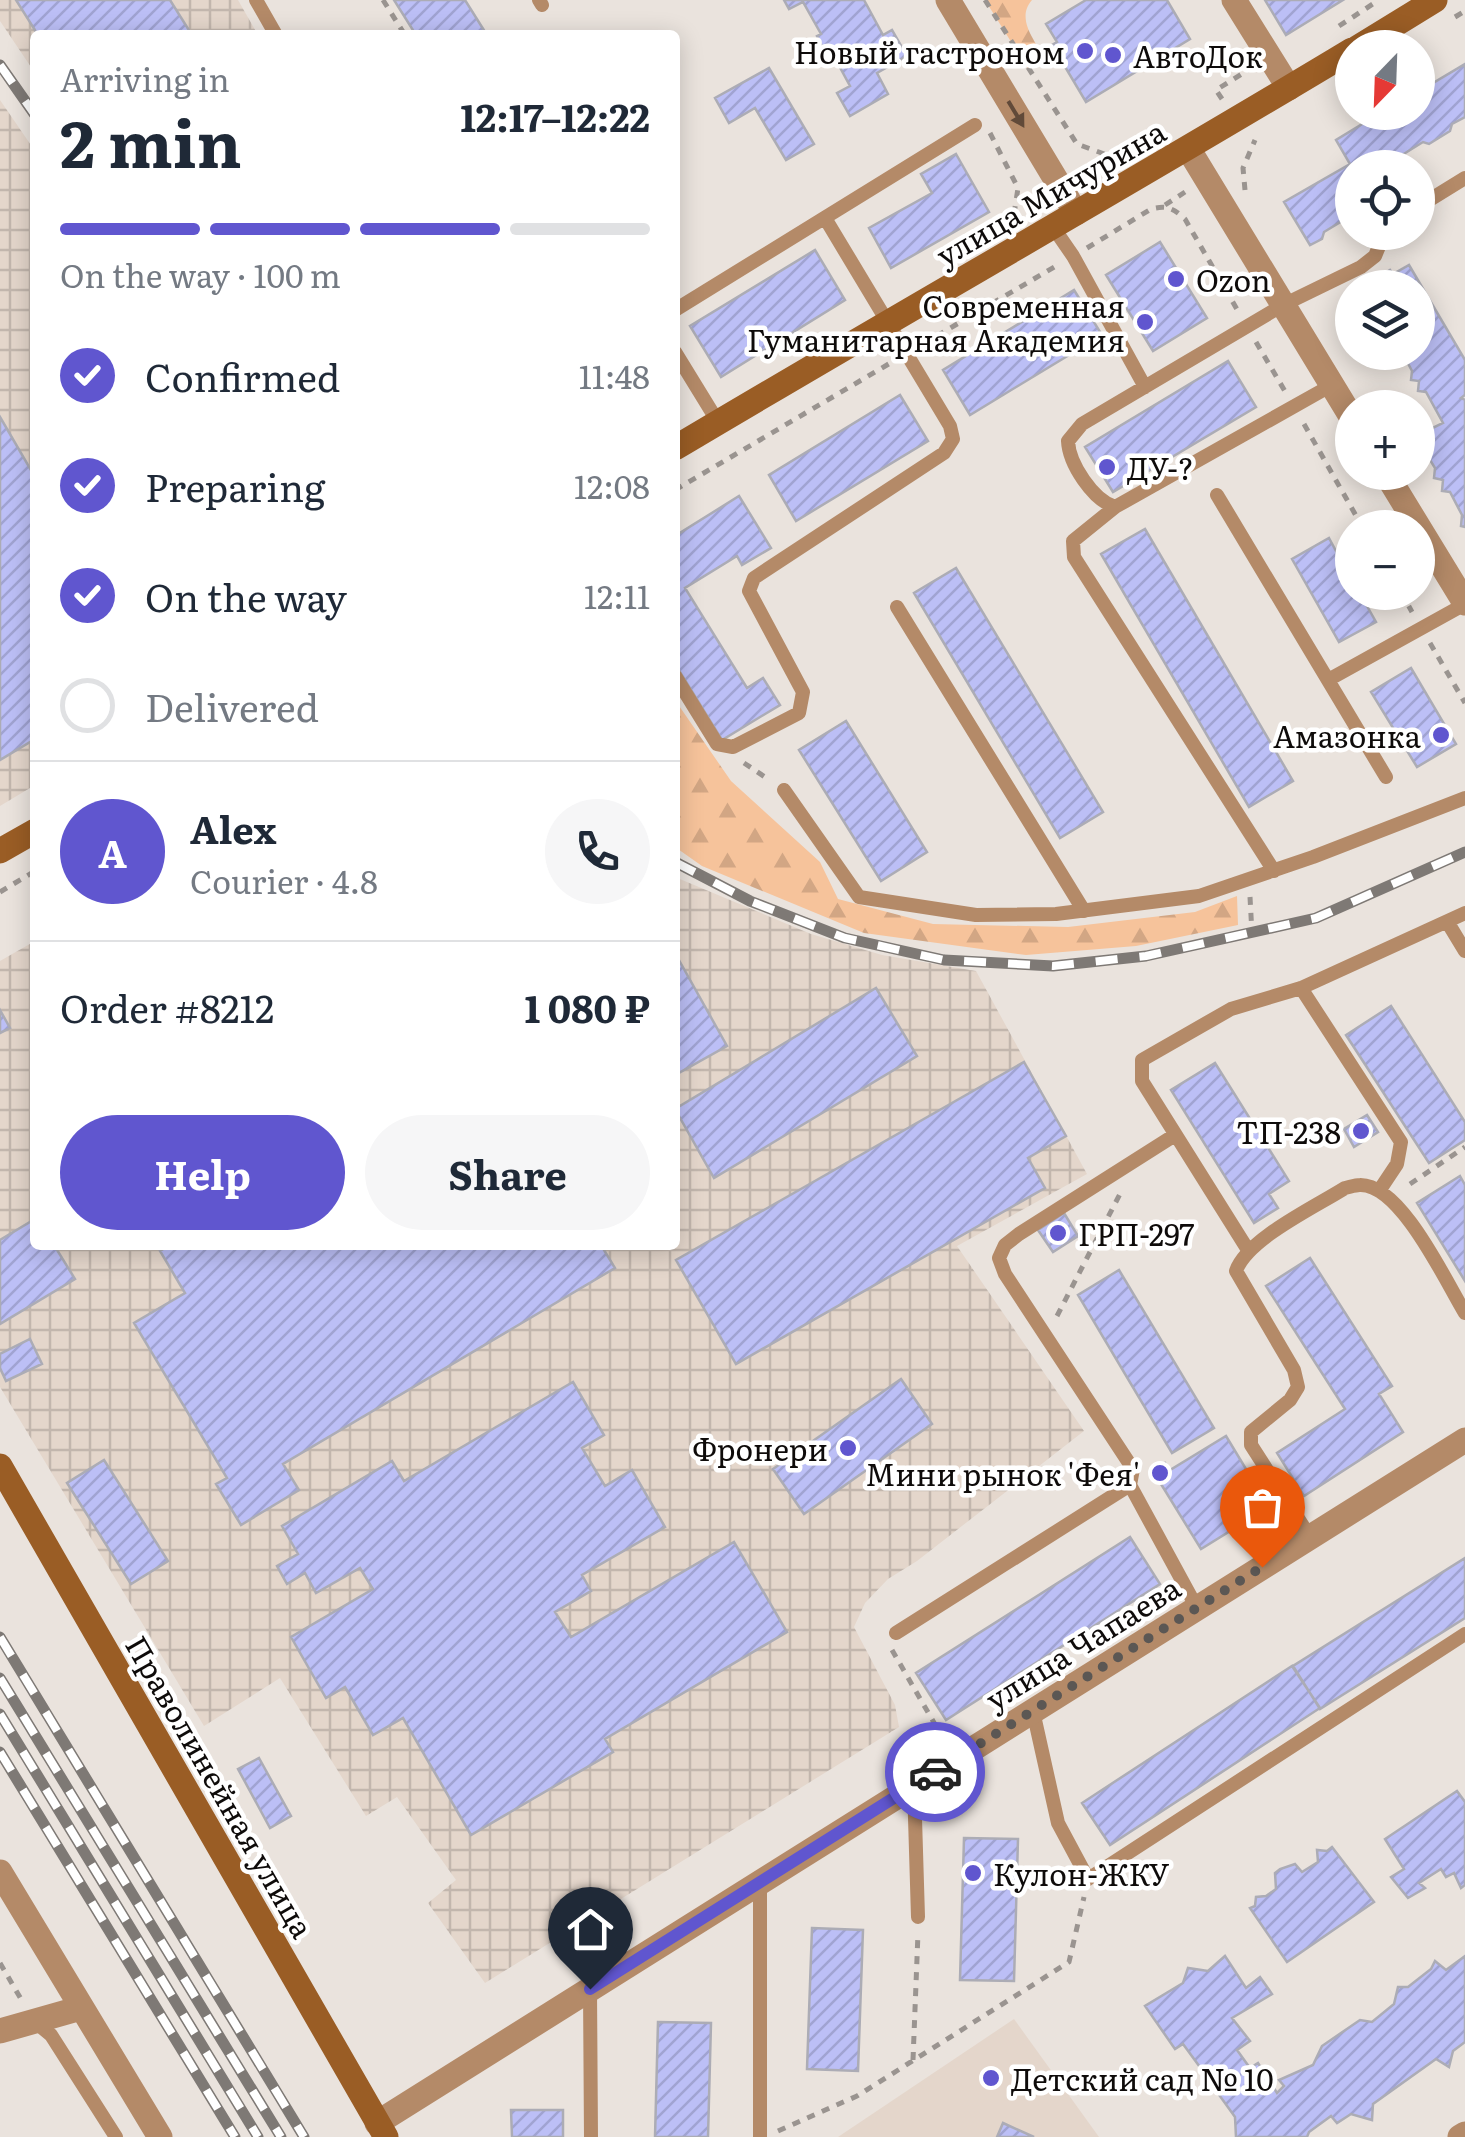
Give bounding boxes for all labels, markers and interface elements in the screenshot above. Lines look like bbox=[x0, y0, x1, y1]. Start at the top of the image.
place label: Новый гастроном bbox=[794, 29, 1065, 73]
north arrow bbox=[1335, 30, 1435, 130]
map controls bbox=[1335, 30, 1435, 610]
place label: АвтоДок bbox=[1133, 33, 1263, 77]
marker: Новый гастроном bbox=[1074, 40, 1096, 62]
marker: АвтоДок bbox=[1102, 44, 1124, 66]
text: Arriving in bbox=[60, 54, 230, 102]
text: 12:17–12:22 bbox=[460, 87, 650, 144]
text: 2 min bbox=[60, 91, 242, 188]
one-way arrow bbox=[1007, 100, 1024, 128]
street label: улица Мичурина bbox=[927, 108, 1174, 276]
button: locate bbox=[1335, 150, 1435, 250]
text: On the way · 100 m bbox=[60, 250, 341, 298]
place label: Ozon bbox=[1196, 257, 1271, 301]
marker: Ozon bbox=[1165, 268, 1187, 290]
button: layers bbox=[1335, 270, 1435, 370]
place label: Современная Гуманитарная Академия bbox=[747, 283, 1125, 361]
marker: Современная Гуманитарная Академия bbox=[1134, 311, 1156, 333]
text: Confirmed bbox=[145, 347, 340, 404]
icon: check bbox=[60, 348, 115, 403]
text: 11:48 bbox=[579, 351, 650, 399]
button: + bbox=[1335, 390, 1435, 490]
place label: ДУ-? bbox=[1127, 445, 1194, 489]
marker: ДУ-? bbox=[1096, 456, 1118, 478]
text: Preparing bbox=[145, 457, 325, 514]
icon: check bbox=[60, 458, 115, 513]
text: 12:08 bbox=[574, 461, 650, 509]
button: − bbox=[1335, 510, 1435, 610]
text: On the way bbox=[145, 567, 347, 624]
icon: check bbox=[60, 568, 115, 623]
text: 12:11 bbox=[584, 571, 650, 619]
text: Delivered bbox=[145, 677, 319, 734]
place label: Амазонка bbox=[1273, 713, 1422, 757]
marker: Амазонка bbox=[1430, 724, 1452, 746]
text: Alex bbox=[190, 799, 276, 856]
button: phone bbox=[545, 799, 650, 904]
text: A bbox=[98, 823, 127, 880]
text: Courier · 4.8 bbox=[190, 856, 378, 904]
text: Order #8212 bbox=[60, 978, 274, 1035]
text: 1 080 ₽ bbox=[524, 978, 650, 1035]
place label: ТП-238 bbox=[1236, 1109, 1341, 1153]
button: Help bbox=[60, 1115, 345, 1230]
button: Share bbox=[365, 1115, 650, 1230]
marker: ТП-238 bbox=[1350, 1120, 1372, 1142]
place label: ГРП-297 bbox=[1078, 1211, 1195, 1255]
marker: ГРП-297 bbox=[1047, 1222, 1069, 1244]
place label: Фронери bbox=[692, 1426, 828, 1470]
marker: Фронери bbox=[837, 1437, 859, 1459]
place label: Мини рынок 'Фея' bbox=[865, 1451, 1140, 1495]
marker: Мини рынок 'Фея' bbox=[1149, 1462, 1171, 1484]
pin bbox=[1220, 1465, 1305, 1568]
icon: bag bbox=[1235, 1480, 1290, 1535]
street label: улица Чапаева bbox=[976, 1564, 1189, 1720]
street label: Праволинейная улица bbox=[116, 1627, 326, 1946]
courier bbox=[885, 1722, 985, 1822]
icon: car bbox=[908, 1745, 963, 1800]
place label: Кулон-ЖКУ bbox=[993, 1851, 1170, 1895]
marker: Кулон-ЖКУ bbox=[962, 1862, 984, 1884]
pin bbox=[548, 1887, 633, 1990]
icon: home bbox=[563, 1902, 618, 1957]
place label: Детский сад № 10 bbox=[1011, 2056, 1273, 2100]
marker: Детский сад № 10 bbox=[980, 2067, 1002, 2089]

